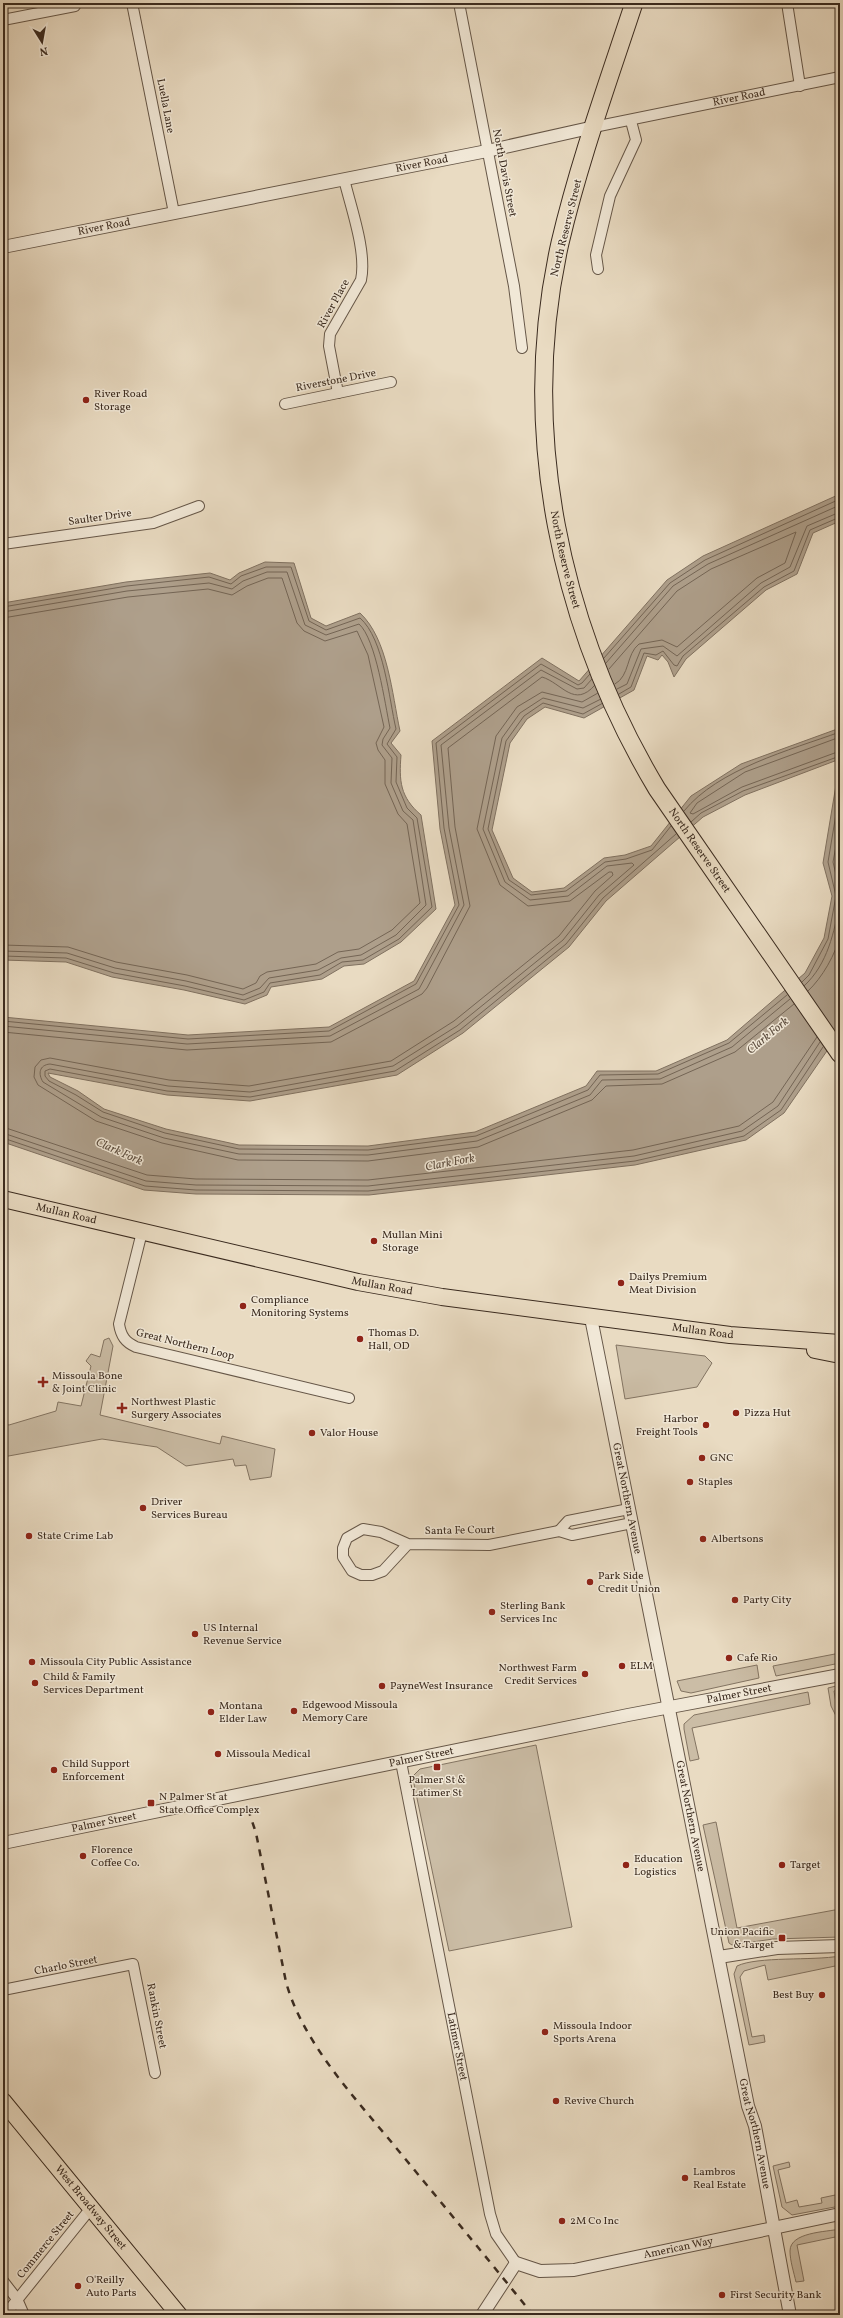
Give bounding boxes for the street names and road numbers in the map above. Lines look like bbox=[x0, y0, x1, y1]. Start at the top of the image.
street label: Luella Lane bbox=[152, 77, 178, 135]
street label: River Road bbox=[711, 85, 767, 110]
street label: North Davis Street bbox=[488, 128, 520, 218]
street label: River Road bbox=[394, 151, 450, 176]
street label: North Reserve Street bbox=[548, 177, 586, 278]
street label: River Road bbox=[76, 214, 132, 240]
street label: River Place bbox=[314, 277, 354, 331]
street label: Riverstone Drive bbox=[295, 366, 377, 396]
street label: Saulter Drive bbox=[67, 506, 133, 530]
street label: North Reserve Street bbox=[546, 510, 584, 611]
street label: North Reserve Street bbox=[665, 805, 734, 896]
street label: Mullan Road bbox=[34, 1199, 98, 1228]
street label: Mullan Road bbox=[350, 1273, 414, 1299]
street label: Mullan Road bbox=[671, 1320, 734, 1343]
street label: Great Northern Loop bbox=[134, 1326, 236, 1364]
street label: Great Northern Avenue bbox=[609, 1442, 645, 1555]
street label: Santa Fe Court bbox=[425, 1523, 495, 1539]
street label: Palmer Street bbox=[705, 1681, 773, 1708]
street label: Palmer Street bbox=[388, 1743, 455, 1771]
street label: Great Northern Avenue bbox=[672, 1759, 709, 1873]
street label: Palmer Street bbox=[70, 1808, 138, 1836]
street label: Charlo Street bbox=[33, 1953, 99, 1979]
street label: Rankin Street bbox=[142, 1982, 170, 2050]
street label: Latimer Street bbox=[443, 2011, 471, 2082]
street label: Great Northern Avenue bbox=[735, 2077, 774, 2190]
street label: West Broadway Street bbox=[51, 2162, 130, 2253]
street label: Commerce Street bbox=[14, 2208, 78, 2282]
street label: American Way bbox=[642, 2233, 715, 2263]

